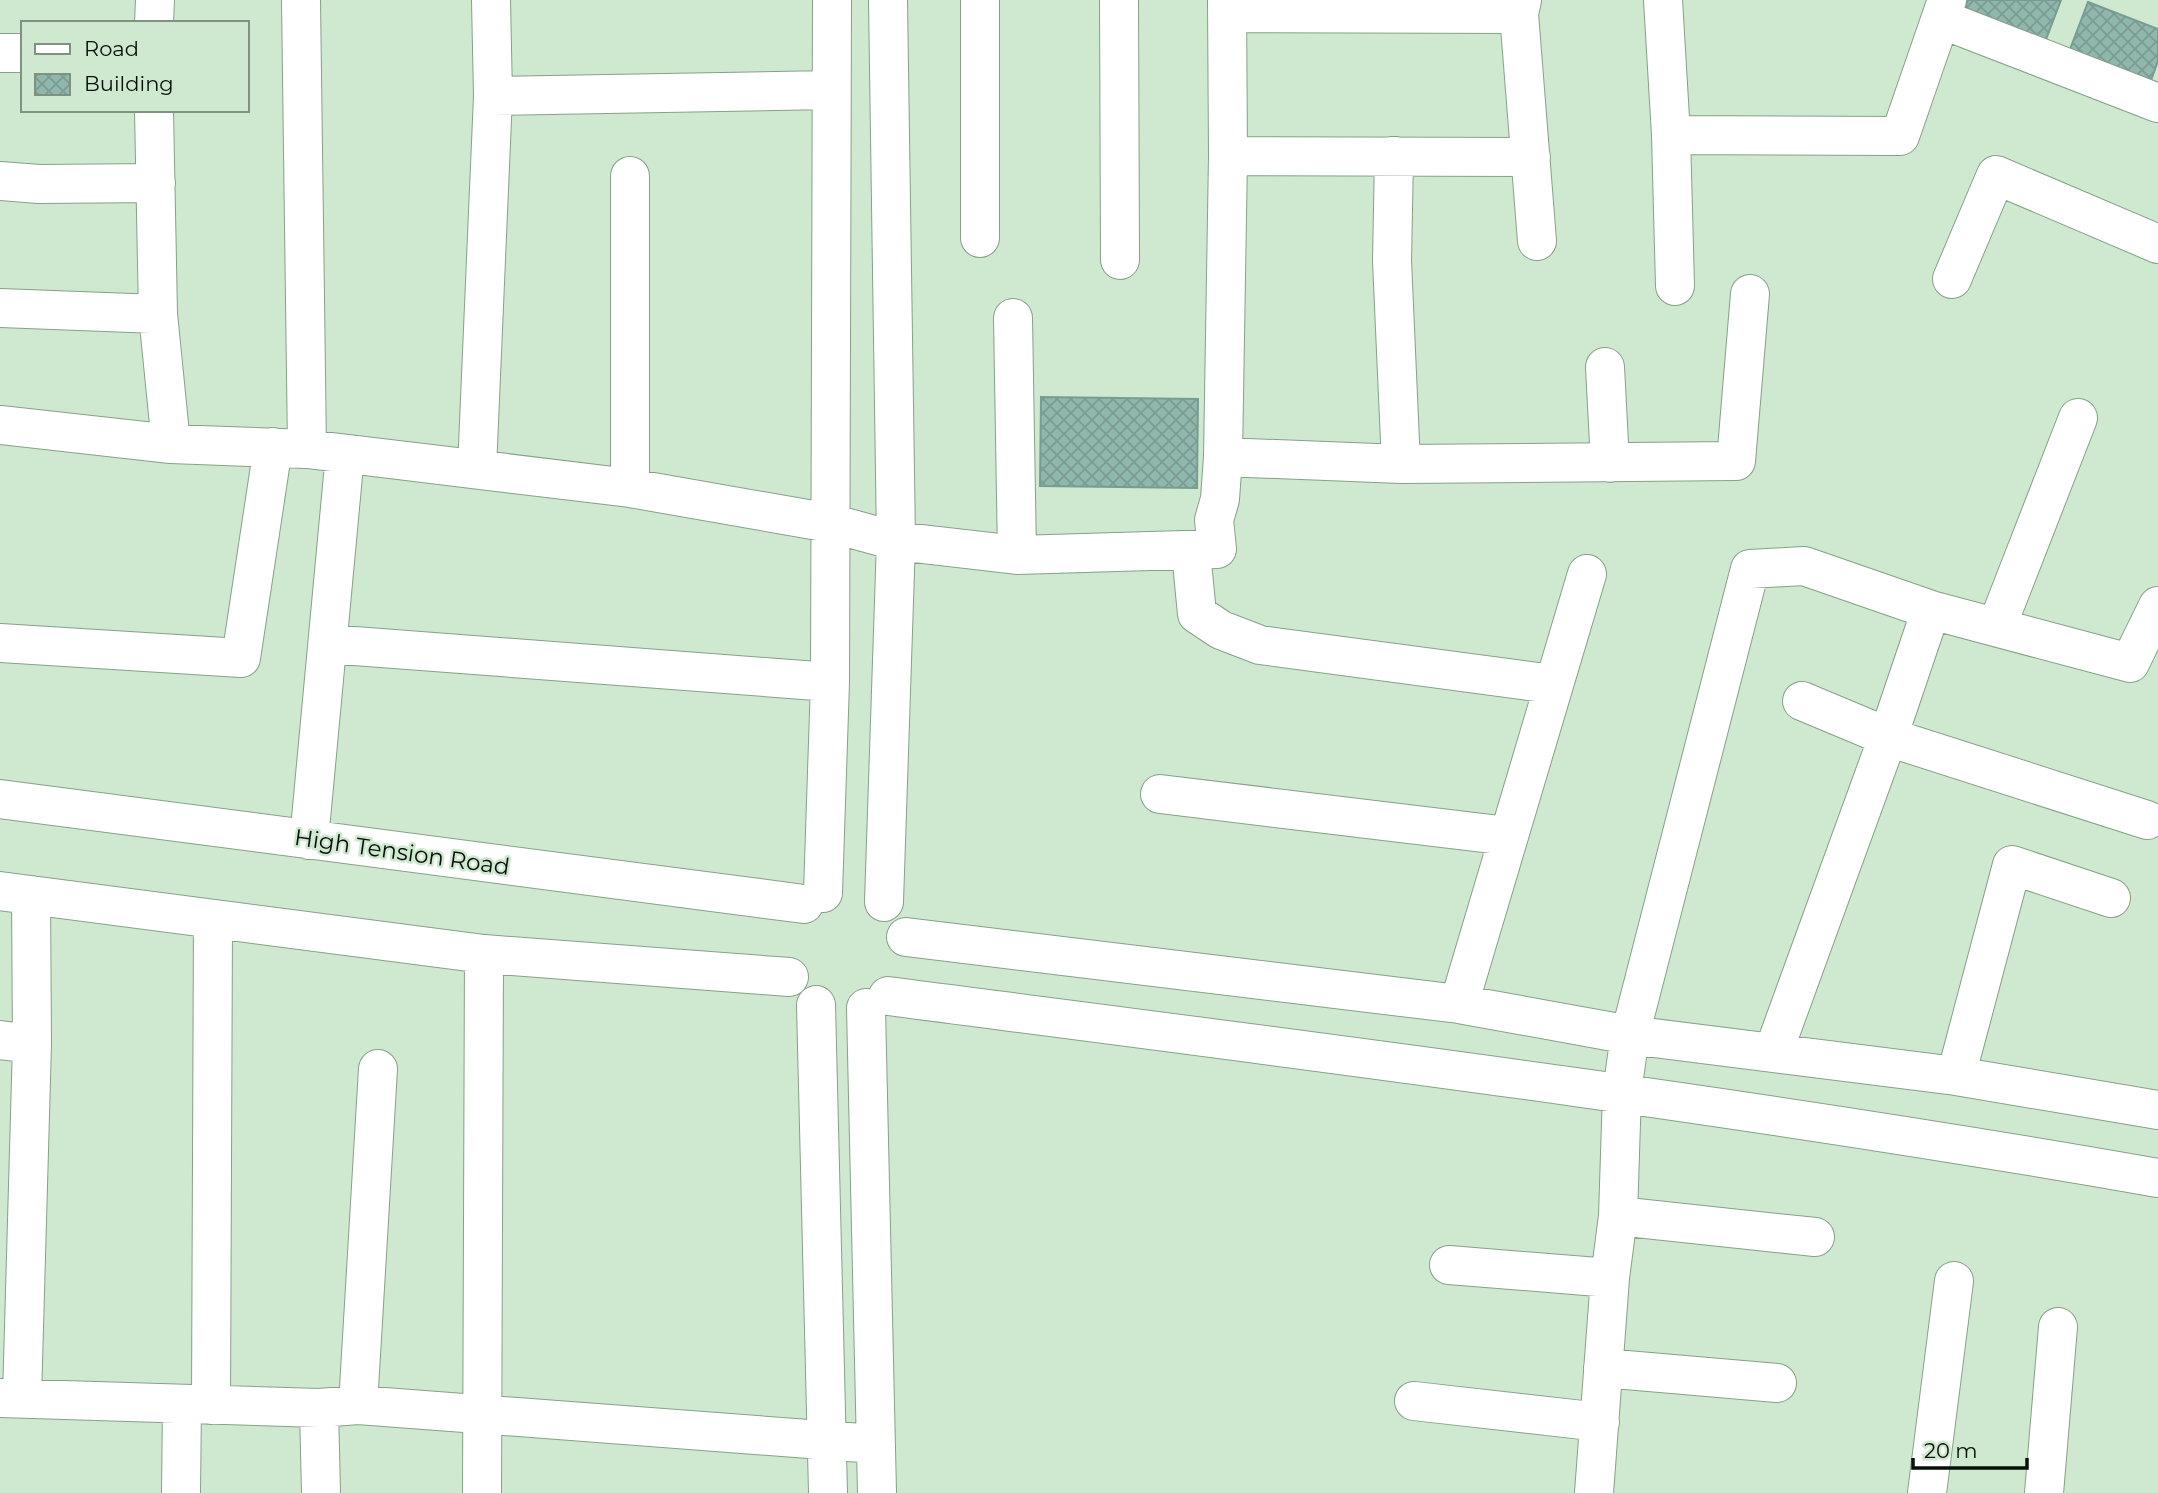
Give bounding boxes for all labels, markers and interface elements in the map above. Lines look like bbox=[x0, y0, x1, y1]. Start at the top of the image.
legend bbox=[21, 21, 248, 112]
text: Road bbox=[84, 36, 139, 61]
text: Building bbox=[84, 71, 174, 96]
street label: High Tension Road bbox=[293, 823, 511, 881]
scale bar bbox=[1913, 1426, 2027, 1470]
text: 20 m bbox=[1924, 1438, 1978, 1463]

